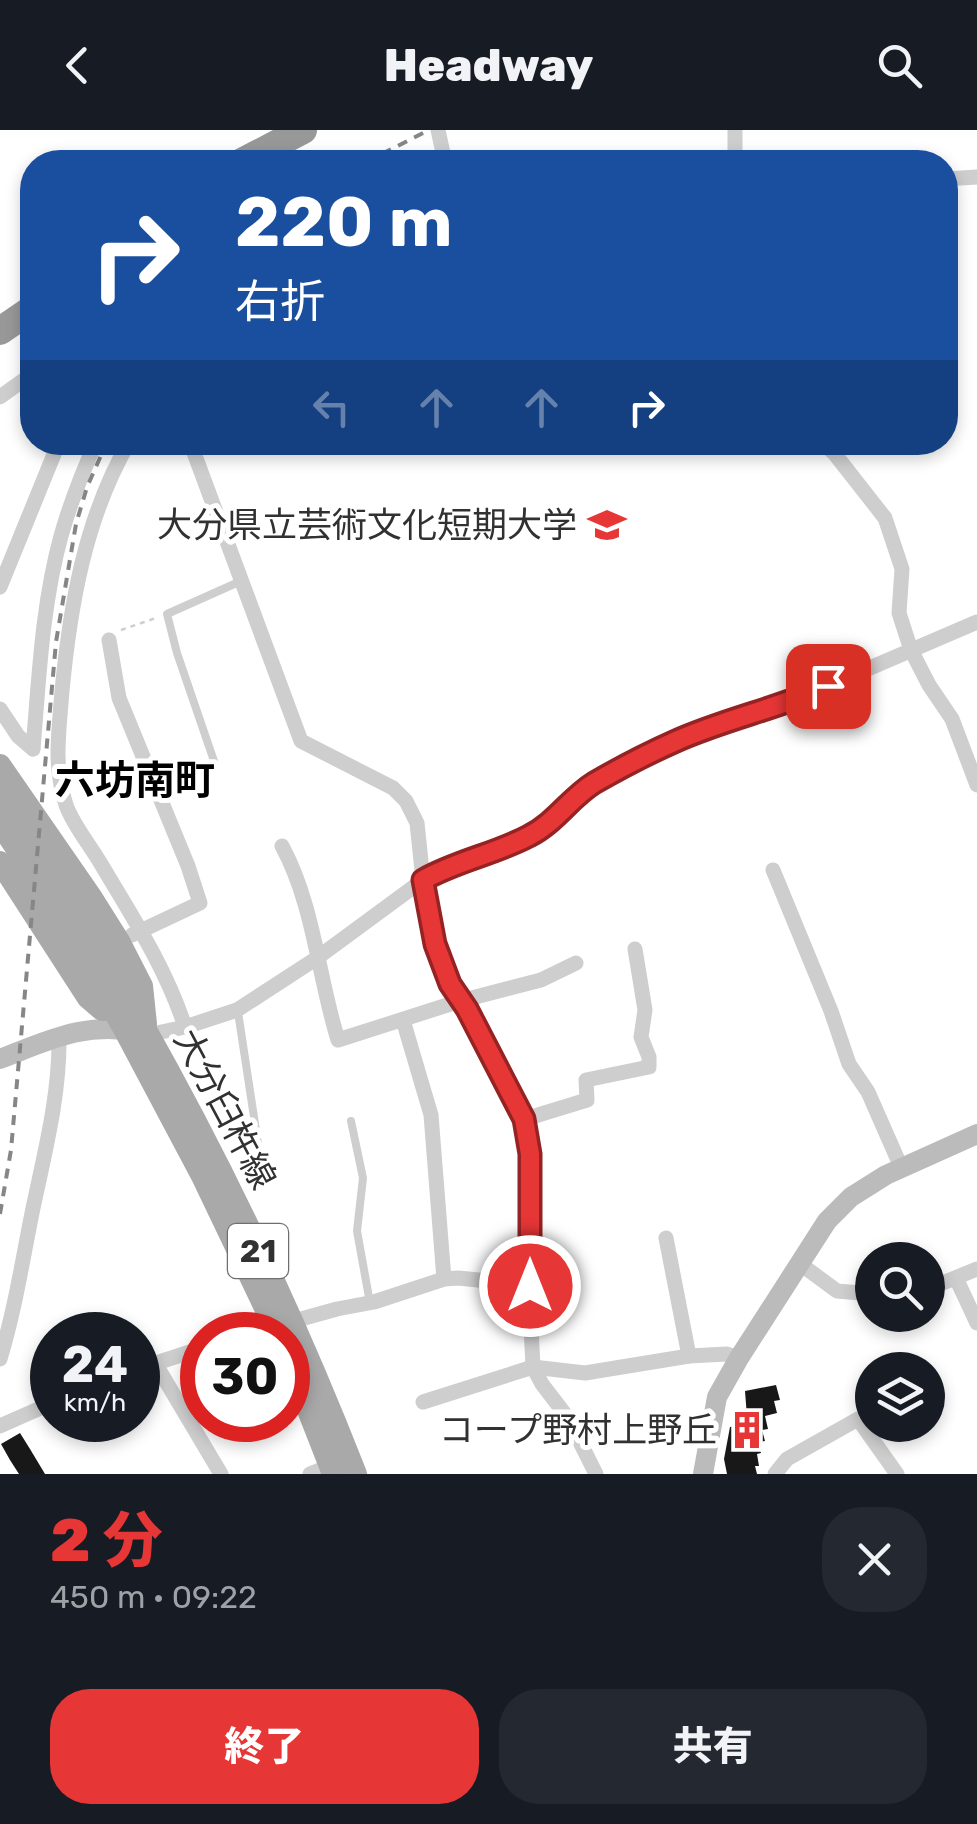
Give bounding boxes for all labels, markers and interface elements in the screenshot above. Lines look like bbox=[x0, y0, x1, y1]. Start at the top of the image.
icon: back bbox=[50, 38, 105, 93]
icon: search bbox=[872, 38, 927, 93]
text: Headway bbox=[384, 39, 593, 92]
text: 220 m bbox=[235, 181, 453, 264]
icon: right bbox=[70, 190, 200, 320]
text: 右折 bbox=[235, 275, 325, 328]
icon: left bbox=[304, 380, 359, 435]
icon: ahead bbox=[409, 380, 464, 435]
icon: ahead bbox=[514, 380, 569, 435]
icon: right bbox=[619, 380, 674, 435]
place label: 大分県立芸術文化短期大学 bbox=[157, 504, 577, 546]
school or university icon: 大分県立芸術文化短期大学 bbox=[586, 504, 628, 546]
pin bbox=[786, 644, 871, 729]
icon: arrive bbox=[801, 659, 856, 714]
district label: 六坊南町 bbox=[55, 757, 215, 804]
street label: 大分臼杵線 bbox=[165, 1022, 285, 1196]
road number: 21 bbox=[228, 1224, 288, 1278]
position arrow bbox=[478, 1234, 582, 1338]
map controls bbox=[855, 1242, 945, 1442]
button: search bbox=[855, 1242, 945, 1332]
speed limit sign: 30 bbox=[180, 1312, 310, 1442]
text: 24 bbox=[62, 1335, 128, 1395]
button: layers bbox=[855, 1352, 945, 1442]
text: km/h bbox=[64, 1388, 126, 1417]
place label: コープ野村上野丘 bbox=[439, 1409, 717, 1451]
building icon: コープ野村上野丘 bbox=[726, 1409, 768, 1451]
text: 2 分 bbox=[50, 1505, 163, 1576]
button: close bbox=[822, 1507, 927, 1612]
text: 450 m · 09:22 bbox=[50, 1578, 257, 1616]
button: 終了 bbox=[50, 1689, 479, 1804]
button: 共有 bbox=[499, 1689, 927, 1804]

